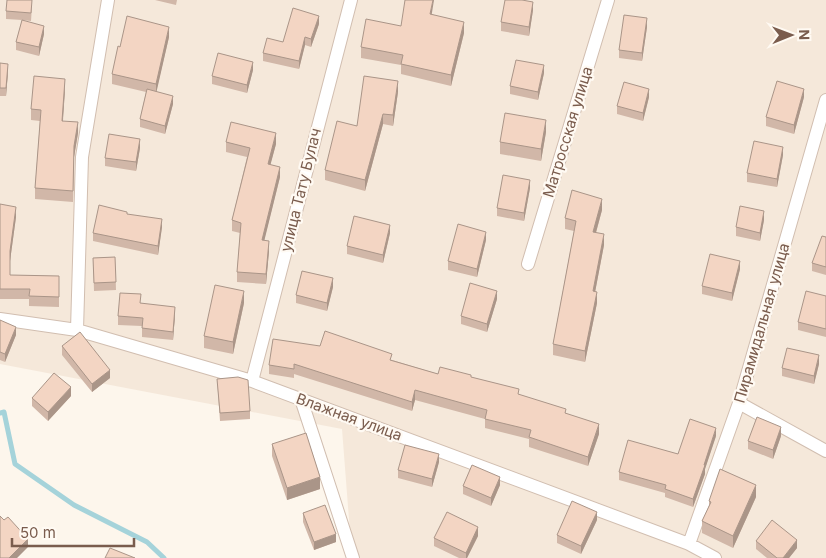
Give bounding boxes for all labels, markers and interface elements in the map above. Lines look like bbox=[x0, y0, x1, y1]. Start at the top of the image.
north arrow bbox=[766, 10, 816, 60]
text: N bbox=[796, 29, 813, 40]
street label: Матросская улица bbox=[539, 64, 597, 200]
street label: улица Тату Булач bbox=[276, 126, 325, 254]
street label: Пирамидальная улица bbox=[730, 241, 793, 405]
street label: Влажная улица bbox=[294, 389, 405, 445]
scale bar bbox=[12, 516, 135, 548]
text: 50 m bbox=[20, 523, 56, 542]

